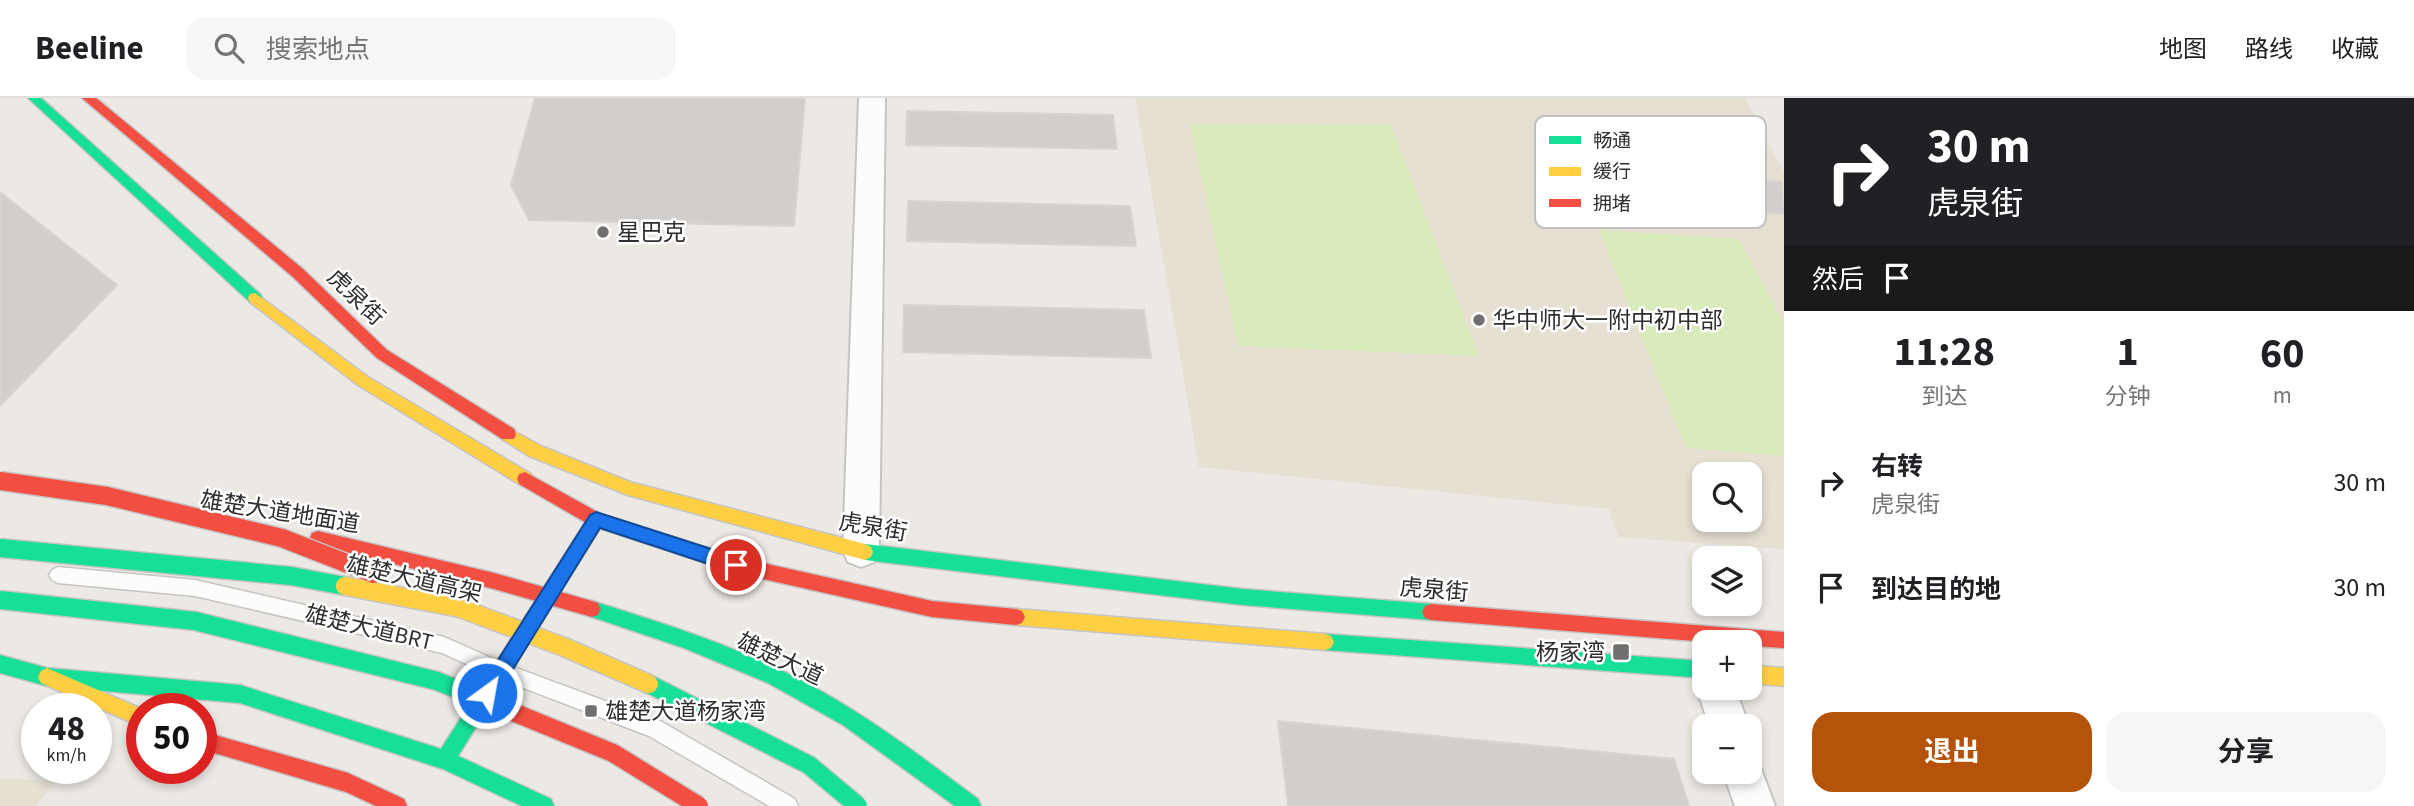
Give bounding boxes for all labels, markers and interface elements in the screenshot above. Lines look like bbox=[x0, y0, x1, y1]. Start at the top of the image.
search box bbox=[186, 17, 676, 80]
text: Beeline bbox=[35, 25, 144, 72]
icon: search bbox=[210, 29, 248, 67]
text: 搜索地点 bbox=[266, 31, 370, 68]
text: 地图 bbox=[2159, 32, 2207, 67]
text: 路线 bbox=[2245, 32, 2293, 67]
text: 收藏 bbox=[2331, 32, 2379, 67]
text: 30 m bbox=[1927, 112, 2031, 182]
legend bbox=[1535, 116, 1766, 228]
icon: right bbox=[1812, 126, 1903, 217]
text: 畅通 bbox=[1593, 128, 1631, 155]
text: 缓行 bbox=[1593, 159, 1631, 186]
text: 虎泉街 bbox=[1927, 181, 2023, 227]
text: 拥堵 bbox=[1593, 191, 1631, 218]
place label: 星巴克 bbox=[617, 216, 686, 249]
marker: 星巴克 bbox=[595, 224, 611, 240]
icon: arrive bbox=[1878, 259, 1916, 297]
street label: 虎泉街 bbox=[320, 261, 392, 333]
text: 然后 bbox=[1812, 261, 1864, 298]
place label: 华中师大一附中初中部 bbox=[1493, 304, 1723, 337]
marker: 华中师大一附中初中部 bbox=[1471, 312, 1487, 328]
text: 11:28 bbox=[1894, 322, 1995, 382]
text: 1 bbox=[2116, 322, 2139, 382]
text: 60 bbox=[2260, 324, 2304, 384]
text: m bbox=[2273, 379, 2292, 412]
text: 到达 bbox=[1921, 380, 1967, 413]
text: 分钟 bbox=[2104, 380, 2150, 413]
text: 右转 bbox=[1871, 448, 1923, 485]
map controls bbox=[1692, 462, 1762, 784]
button: search bbox=[1692, 462, 1762, 532]
icon: right bbox=[1812, 464, 1850, 502]
text: 30 m bbox=[2333, 464, 2386, 501]
street label: 雄楚大道地面道 bbox=[198, 483, 362, 541]
text: 虎泉街 bbox=[1871, 488, 1940, 521]
street label: 虎泉街 bbox=[836, 505, 910, 549]
pin bbox=[706, 535, 766, 595]
icon: arrive bbox=[717, 546, 755, 584]
button: layers bbox=[1692, 546, 1762, 616]
street label: 雄楚大道高架 bbox=[343, 547, 485, 611]
icon: arrive bbox=[1812, 569, 1850, 607]
text: 30 m bbox=[2333, 569, 2386, 606]
street label: 虎泉街 bbox=[1398, 571, 1470, 609]
text: 到达目的地 bbox=[1871, 571, 2001, 608]
street label: 雄楚大道BRT bbox=[302, 597, 436, 659]
street label: 雄楚大道 bbox=[731, 625, 829, 693]
button: + bbox=[1692, 630, 1762, 700]
place label: 杨家湾 bbox=[1536, 636, 1605, 669]
marker: 杨家湾 bbox=[1611, 642, 1631, 662]
position arrow bbox=[450, 656, 524, 730]
speed limit sign: 50 bbox=[126, 693, 217, 784]
place label: 雄楚大道杨家湾 bbox=[605, 695, 766, 728]
marker: 雄楚大道杨家湾 bbox=[583, 703, 599, 719]
text: 48 bbox=[48, 704, 85, 754]
button: 退出 bbox=[1812, 712, 2092, 792]
button: 分享 bbox=[2106, 712, 2386, 792]
button: − bbox=[1692, 714, 1762, 784]
text: km/h bbox=[47, 743, 86, 768]

